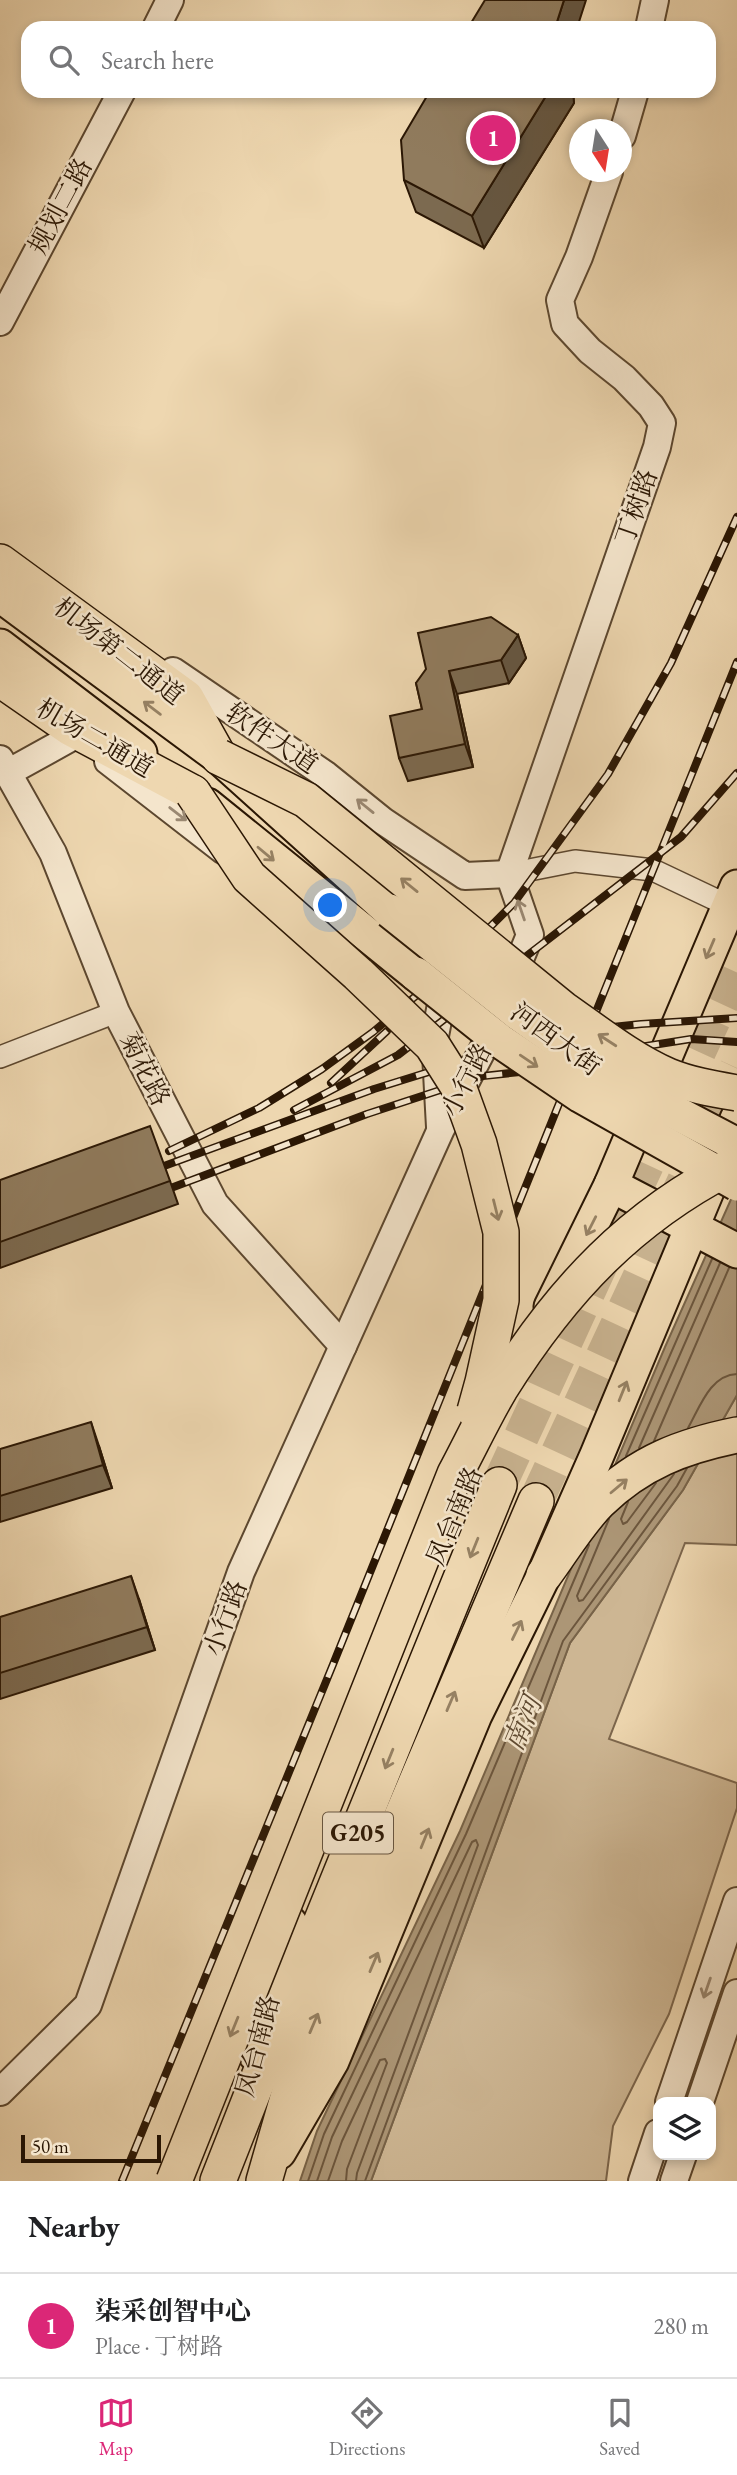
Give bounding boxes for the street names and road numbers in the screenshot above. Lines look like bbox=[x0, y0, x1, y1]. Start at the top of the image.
street label: 规划二路 bbox=[21, 152, 99, 260]
street label: 丁树路 bbox=[607, 465, 665, 549]
street label: 机场第二通道 bbox=[47, 590, 191, 712]
street label: 机场二通道 bbox=[30, 691, 160, 785]
street label: 软件大道 bbox=[219, 695, 325, 781]
street label: 河西大街 bbox=[504, 995, 608, 1083]
street label: 菊花路 bbox=[112, 1027, 178, 1111]
street label: 小行路 bbox=[433, 1038, 499, 1122]
street label: 凤台南路 bbox=[418, 1461, 490, 1571]
street label: 小行路 bbox=[196, 1576, 254, 1660]
road number: G205 bbox=[323, 1812, 393, 1854]
street label: 凤台南路 bbox=[227, 1991, 287, 2101]

